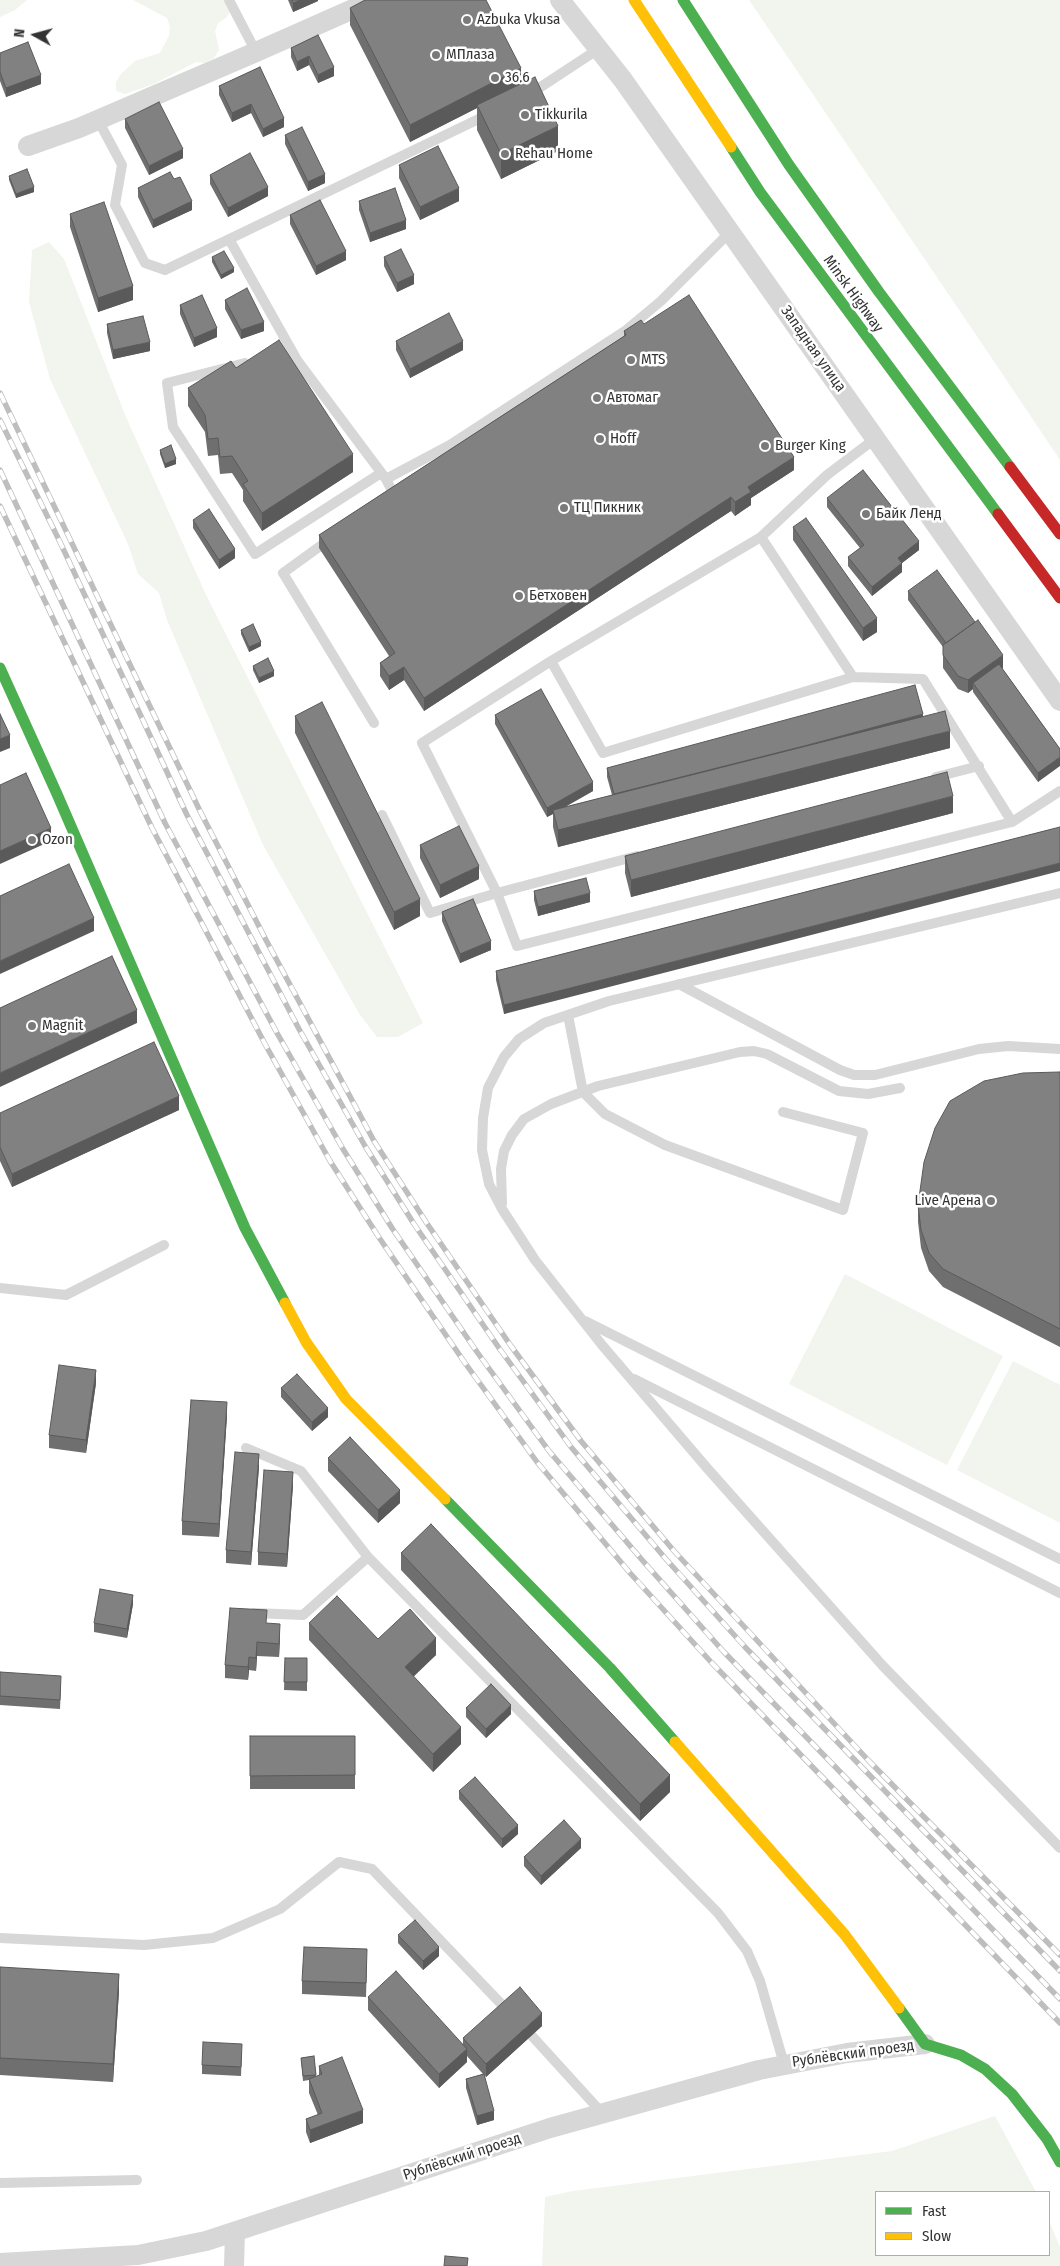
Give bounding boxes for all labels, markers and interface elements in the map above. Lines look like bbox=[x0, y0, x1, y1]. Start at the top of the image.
north arrow bbox=[10, 10, 60, 60]
place label: Azbuka Vkusa bbox=[477, 11, 560, 29]
marker: Azbuka Vkusa bbox=[461, 14, 473, 26]
text: N bbox=[11, 28, 29, 38]
place label: МПлаза bbox=[446, 46, 495, 64]
marker: МПлаза bbox=[430, 49, 442, 61]
place label: 36.6 bbox=[505, 69, 530, 87]
marker: 36.6 bbox=[489, 72, 501, 84]
place label: Tikkurila bbox=[535, 106, 588, 124]
marker: Tikkurila bbox=[519, 109, 531, 121]
place label: Rehau Home bbox=[515, 145, 593, 163]
marker: Rehau Home bbox=[499, 148, 511, 160]
street label: Minsk Highway bbox=[819, 252, 887, 336]
street label: Западная улица bbox=[777, 302, 849, 396]
place label: MTS bbox=[641, 351, 666, 369]
marker: MTS bbox=[625, 354, 637, 366]
place label: Автомаг bbox=[607, 389, 658, 407]
marker: Автомаг bbox=[591, 392, 603, 404]
place label: Hoff bbox=[610, 430, 636, 448]
marker: Hoff bbox=[594, 433, 606, 445]
place label: Burger King bbox=[775, 437, 846, 455]
marker: Burger King bbox=[759, 440, 771, 452]
place label: ТЦ Пикник bbox=[574, 499, 641, 517]
marker: ТЦ Пикник bbox=[558, 502, 570, 514]
place label: Байк Ленд bbox=[876, 505, 942, 523]
marker: Байк Ленд bbox=[860, 508, 872, 520]
place label: Бетховен bbox=[529, 587, 587, 605]
marker: Бетховен bbox=[513, 590, 525, 602]
place label: Ozon bbox=[42, 831, 73, 849]
marker: Ozon bbox=[26, 834, 38, 846]
place label: Magnit bbox=[42, 1017, 84, 1035]
marker: Magnit bbox=[26, 1020, 38, 1032]
place label: Live Арена bbox=[914, 1192, 981, 1210]
marker: Live Арена bbox=[985, 1195, 997, 1207]
street label: Рублёвский проезд bbox=[791, 2037, 915, 2071]
street label: Рублёвский проезд bbox=[401, 2129, 523, 2185]
legend bbox=[875, 2191, 1050, 2256]
text: Fast bbox=[922, 2202, 946, 2220]
text: Slow bbox=[922, 2227, 951, 2245]

